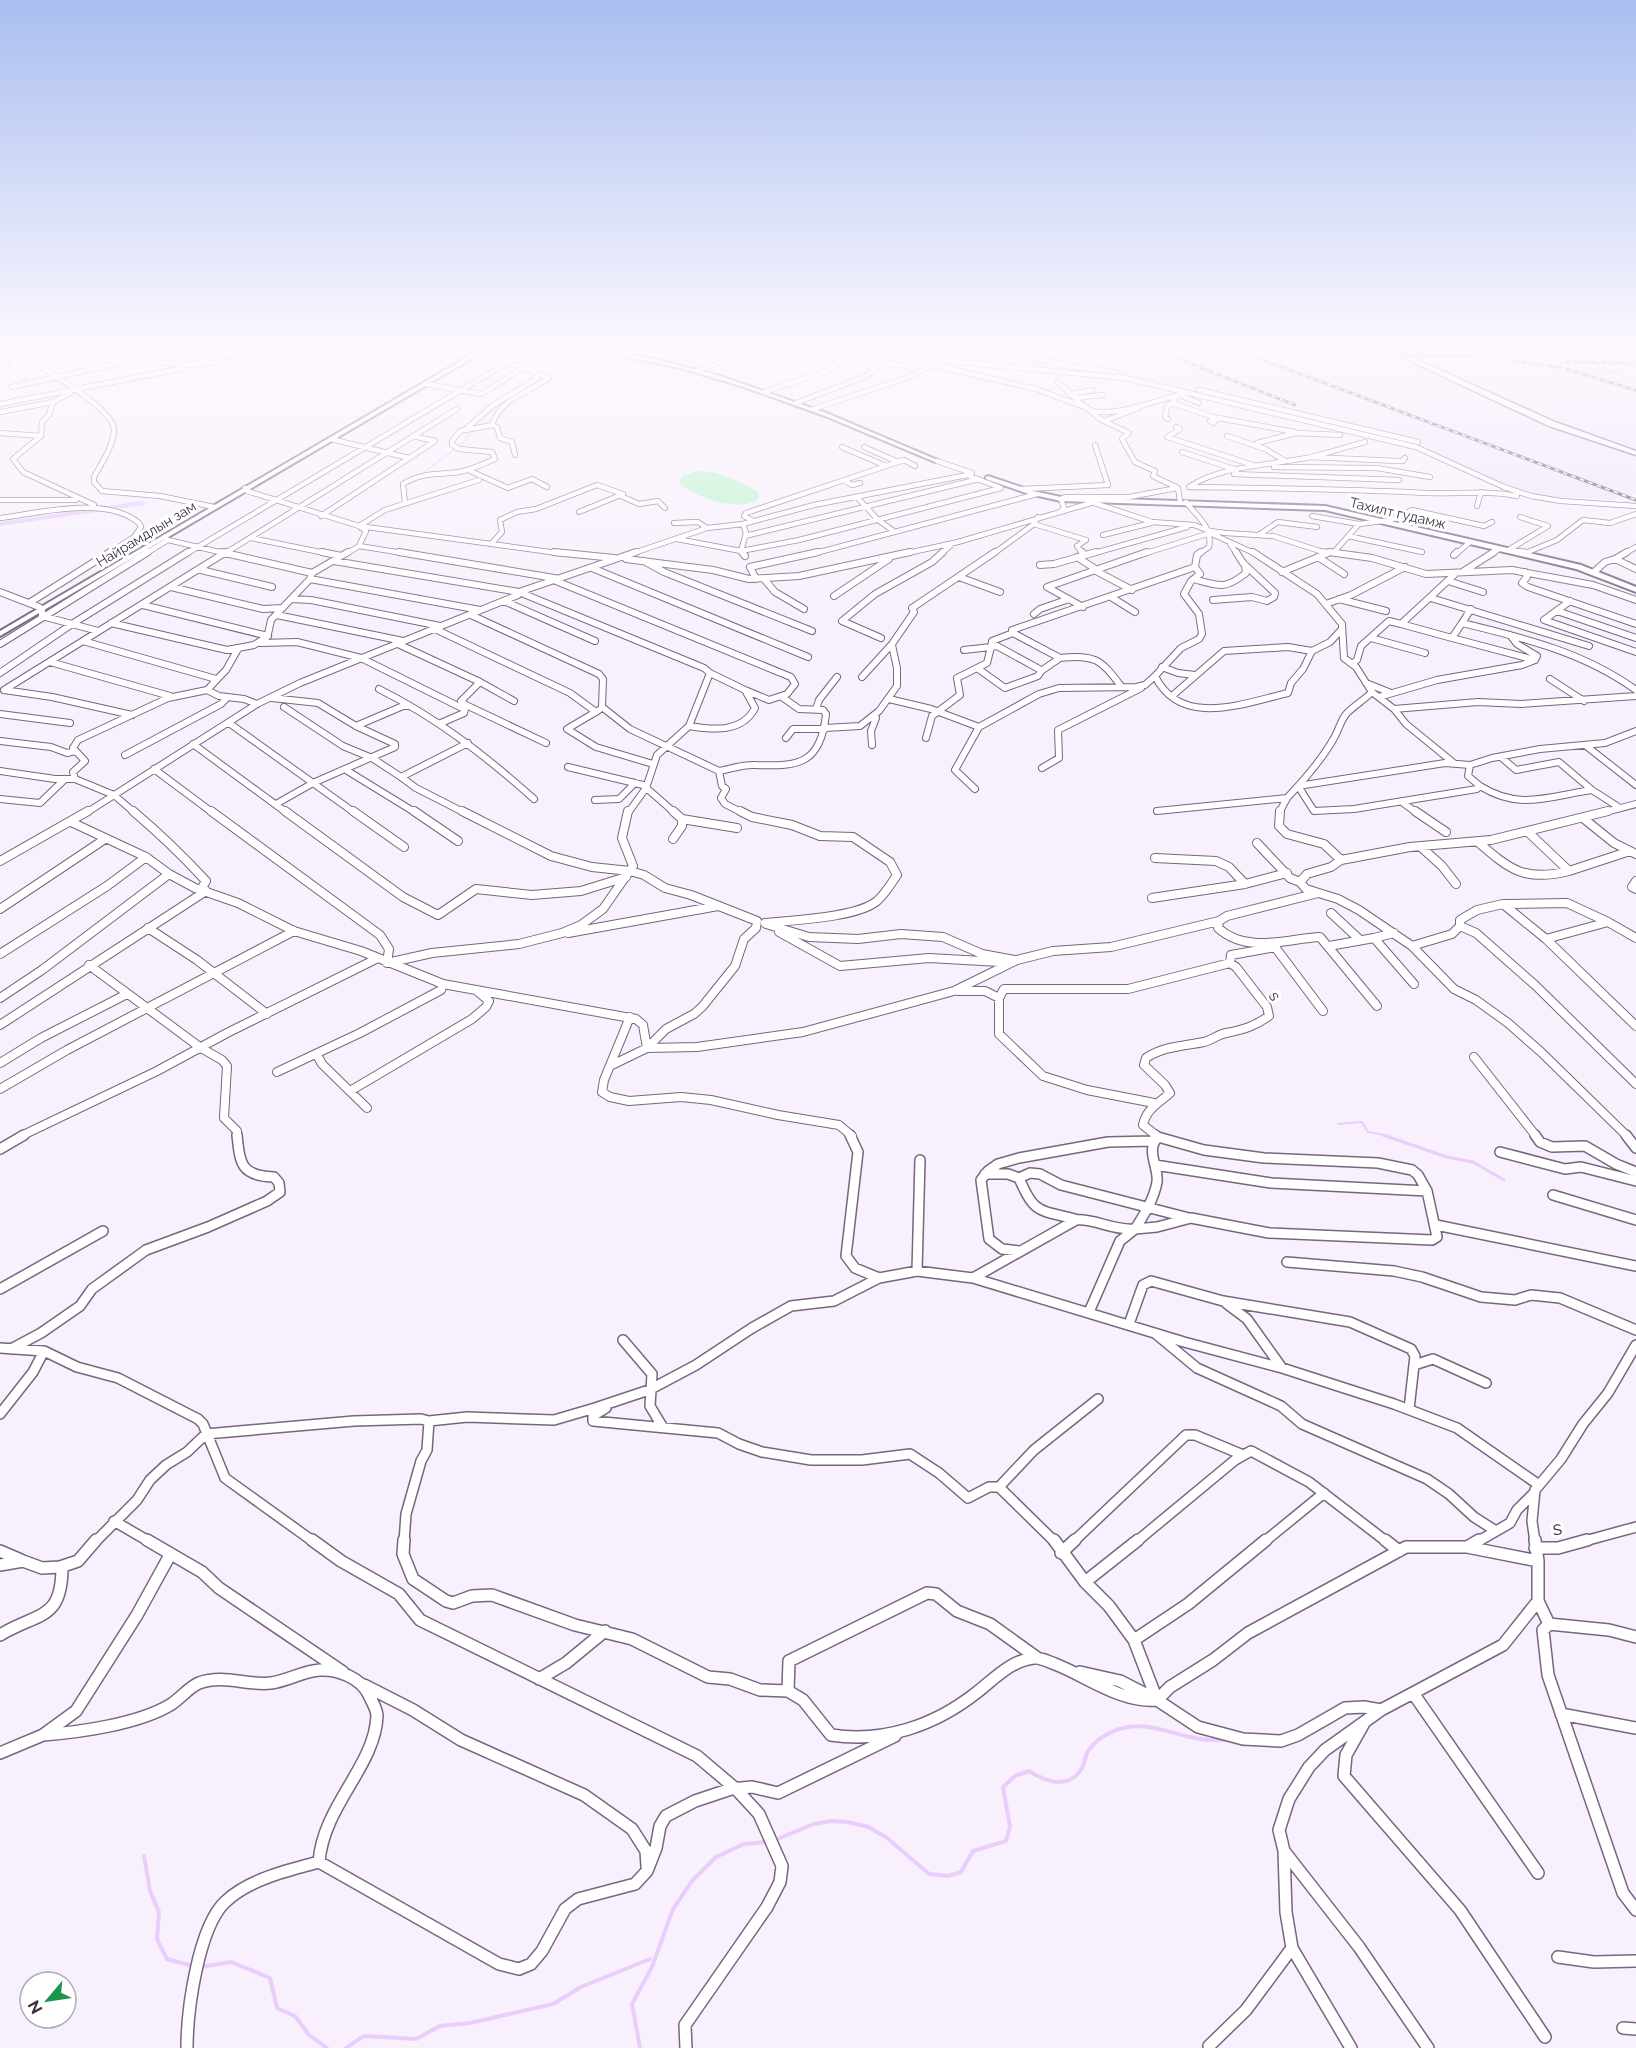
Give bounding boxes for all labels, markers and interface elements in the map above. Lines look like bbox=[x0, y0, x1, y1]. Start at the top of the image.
street label: Тахилт гудамж bbox=[1348, 494, 1448, 532]
street label: Найрамдлын зам bbox=[93, 498, 199, 570]
street label: s bbox=[1265, 988, 1285, 1004]
street label: s bbox=[1551, 1515, 1563, 1541]
north arrow bbox=[18, 1970, 78, 2030]
text: N bbox=[24, 1997, 47, 2017]

